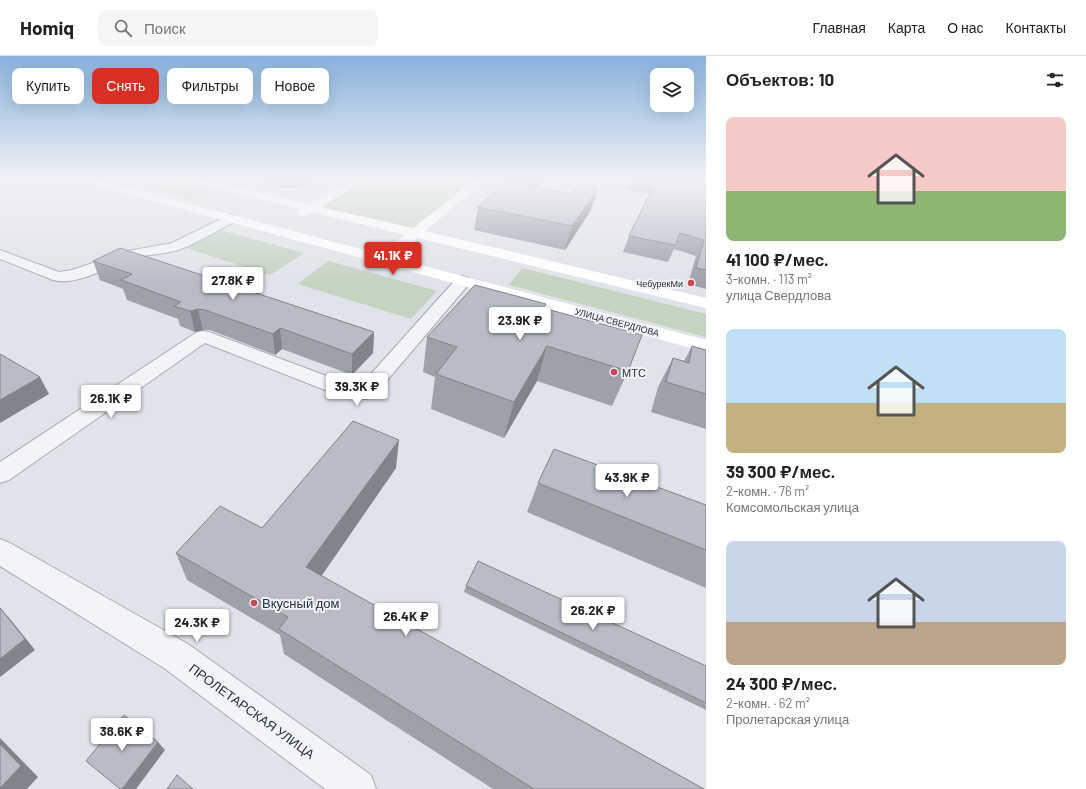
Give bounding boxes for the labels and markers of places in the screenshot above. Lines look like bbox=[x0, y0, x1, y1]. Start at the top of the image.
pin: 41.1K ₽ bbox=[356, 242, 430, 276]
pin: 27.8K ₽ bbox=[196, 267, 270, 301]
place label: ЧебурекМи bbox=[636, 278, 683, 289]
marker: ЧебурекМи bbox=[686, 278, 696, 288]
pin: 23.9K ₽ bbox=[483, 307, 557, 341]
place label: МТС bbox=[622, 366, 646, 379]
marker: МТС bbox=[609, 367, 619, 377]
pin: 39.3K ₽ bbox=[320, 373, 394, 407]
pin: 26.1K ₽ bbox=[74, 385, 148, 419]
pin: 43.9K ₽ bbox=[590, 464, 664, 498]
place label: Вкусный дом bbox=[262, 595, 340, 611]
pin: 26.2K ₽ bbox=[556, 597, 630, 631]
marker: Вкусный дом bbox=[249, 598, 259, 608]
pin: 26.4K ₽ bbox=[369, 603, 443, 637]
pin: 24.3K ₽ bbox=[160, 609, 234, 643]
pin: 38.6K ₽ bbox=[85, 718, 159, 752]

